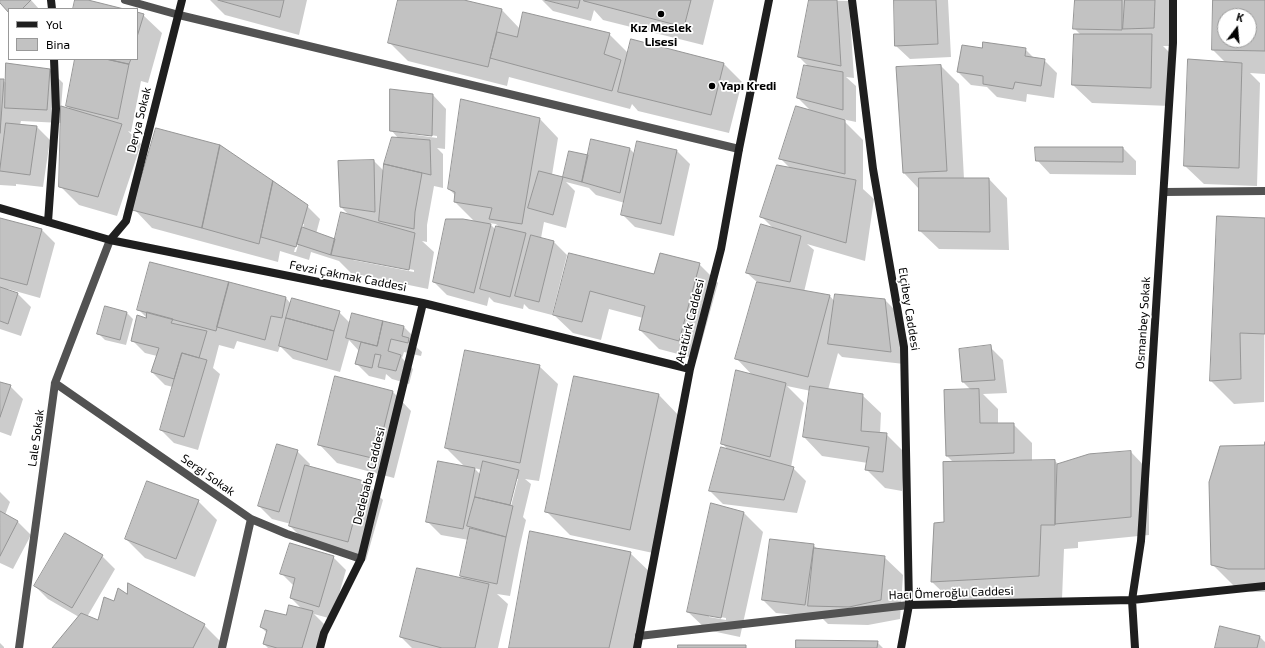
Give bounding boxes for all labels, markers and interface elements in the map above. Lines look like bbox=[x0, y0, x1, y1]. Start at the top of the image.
legend bbox=[8, 8, 138, 60]
north arrow bbox=[1217, 8, 1257, 48]
marker: Kız Meslek Lisesi bbox=[656, 9, 666, 19]
text: K bbox=[1235, 10, 1245, 24]
text: Yol bbox=[46, 17, 62, 31]
place label: Kız Meslek Lisesi bbox=[630, 21, 692, 49]
text: Bina bbox=[46, 37, 70, 51]
place label: Yapı Kredi bbox=[720, 79, 776, 93]
marker: Yapı Kredi bbox=[707, 81, 717, 91]
street label: Derya Sokak bbox=[124, 86, 154, 154]
street label: Fevzi Çakmak Caddesi bbox=[288, 258, 408, 294]
street label: Elçibey Caddesi bbox=[895, 266, 923, 352]
street label: Osmanbey Sokak bbox=[1133, 276, 1153, 370]
street label: Atatürk Caddesi bbox=[673, 277, 707, 365]
street label: Lale Sokak bbox=[25, 408, 47, 468]
street label: Dedebaba Caddesi bbox=[350, 426, 388, 526]
street label: Sergi Sokak bbox=[178, 451, 238, 499]
street label: Hacı Ömeroğlu Caddesi bbox=[888, 584, 1014, 602]

